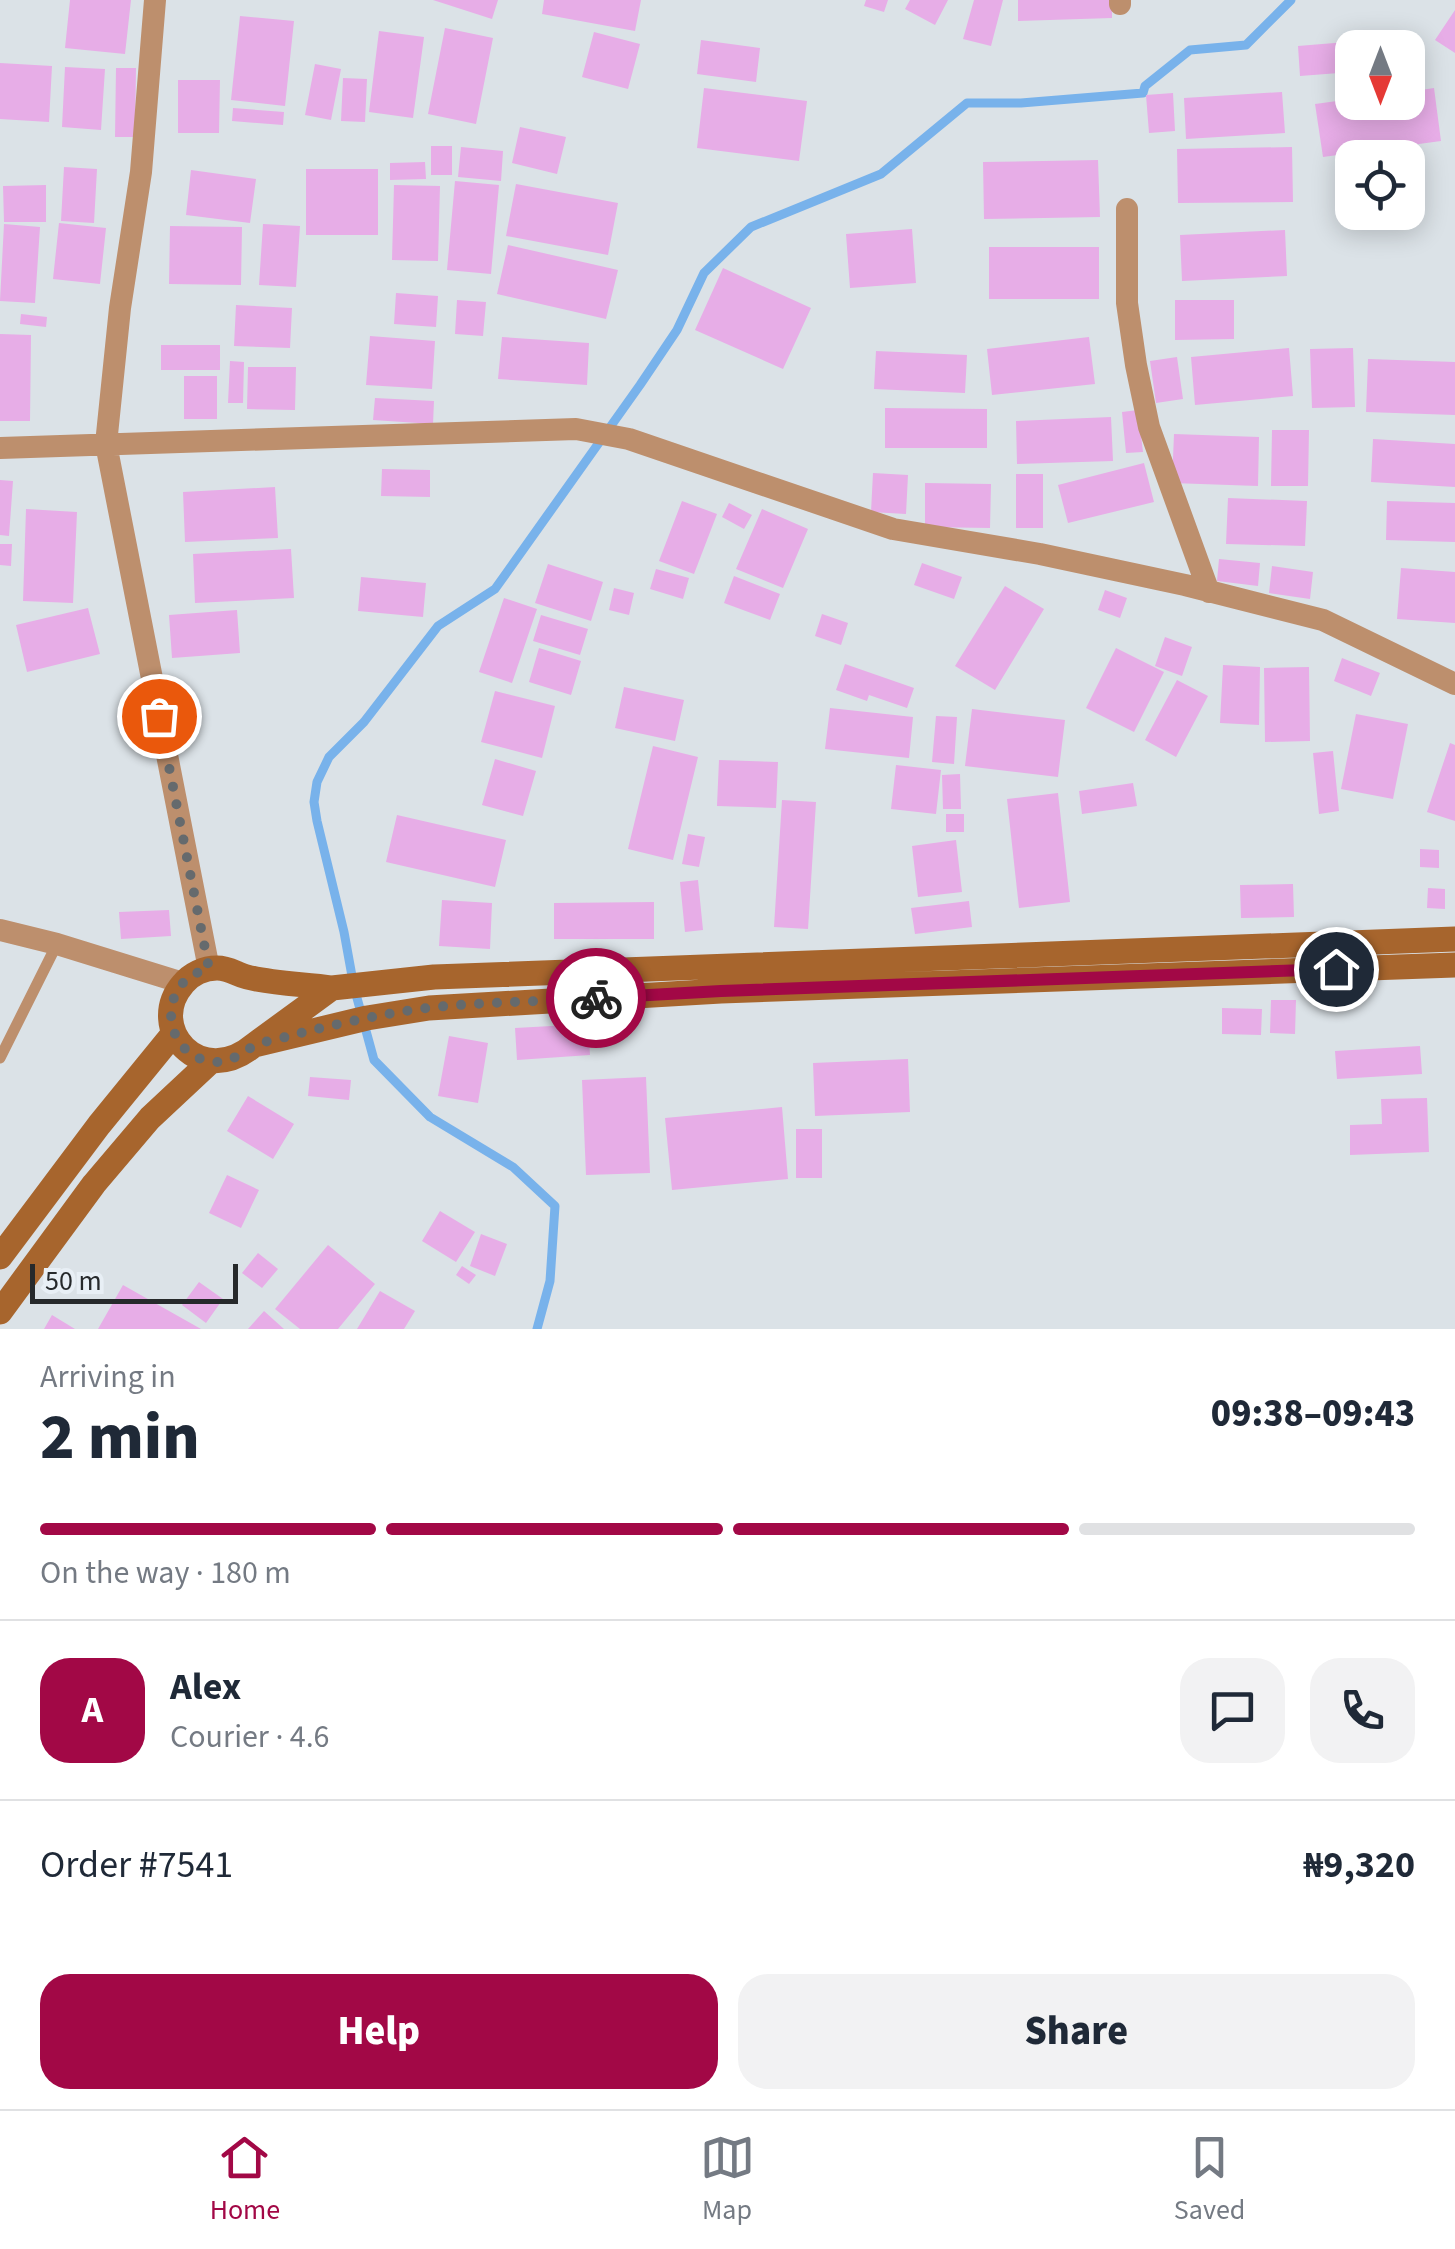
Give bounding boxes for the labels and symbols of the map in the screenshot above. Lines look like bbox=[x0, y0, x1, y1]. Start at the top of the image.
north arrow bbox=[1335, 30, 1425, 120]
pin bbox=[117, 674, 202, 759]
pin bbox=[1294, 927, 1379, 1012]
courier bbox=[546, 948, 646, 1048]
scale bar bbox=[30, 1259, 238, 1304]

